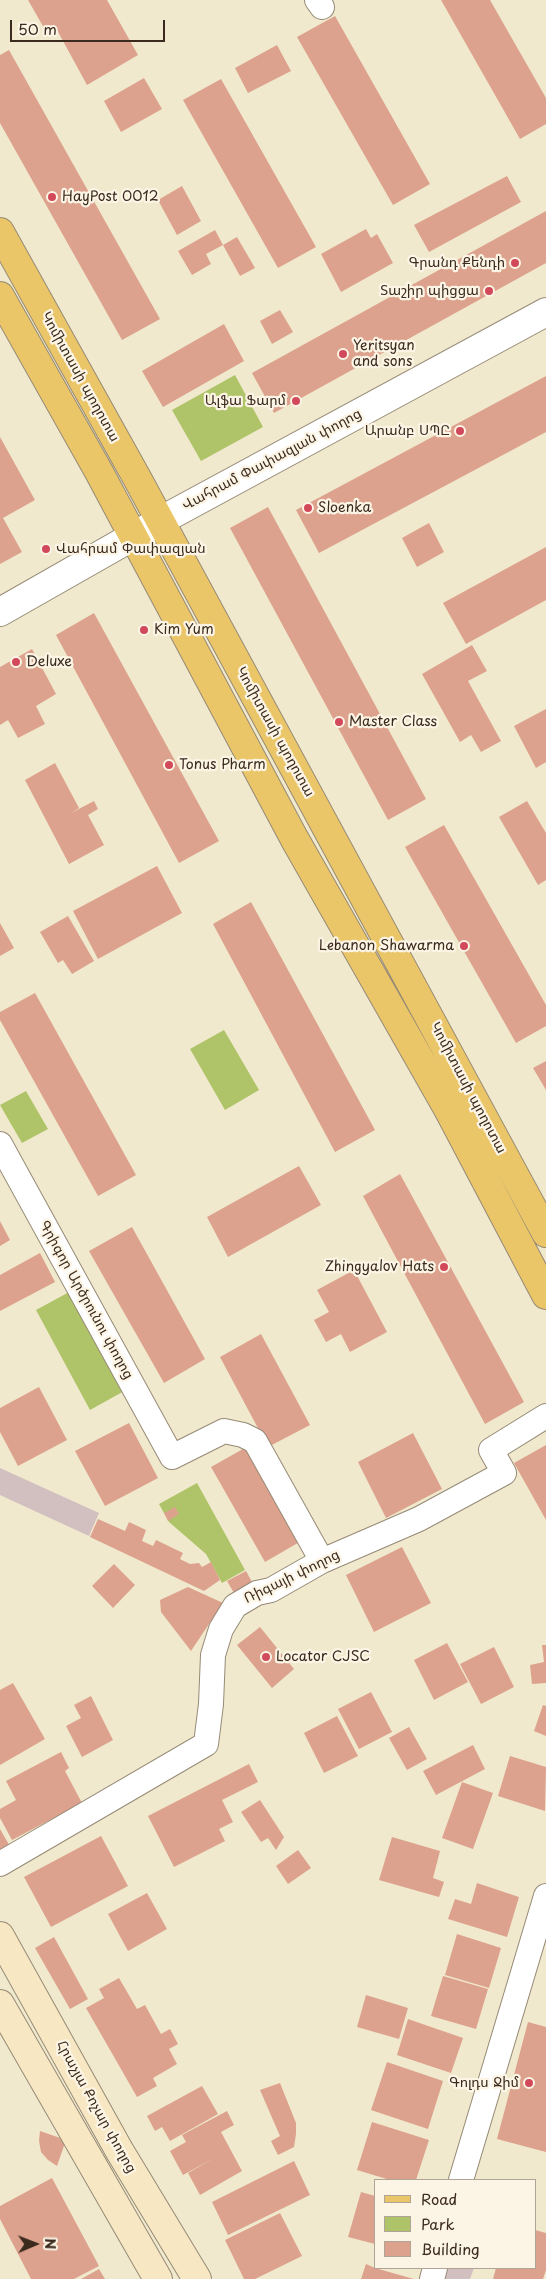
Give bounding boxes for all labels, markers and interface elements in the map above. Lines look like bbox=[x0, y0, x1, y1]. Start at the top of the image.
scale bar bbox=[12, 10, 168, 42]
text: 50 m bbox=[18, 17, 57, 40]
place label: HayPost 0012 bbox=[62, 189, 159, 205]
marker: HayPost 0012 bbox=[46, 191, 58, 203]
place label: Գրանդ Քենդի bbox=[409, 255, 505, 271]
marker: Գրանդ Քենդի bbox=[509, 257, 521, 269]
place label: Տաշիր պիցցա bbox=[380, 283, 479, 299]
marker: Տաշիր պիցցա bbox=[483, 285, 495, 297]
street label: Կոմիտասի պողոտա bbox=[37, 309, 123, 445]
place label: Yeritsyan and sons bbox=[353, 338, 415, 371]
marker: Yeritsyan and sons bbox=[337, 348, 349, 360]
place label: Ալֆա Ֆարմ bbox=[205, 393, 286, 409]
marker: Ալֆա Ֆարմ bbox=[290, 395, 302, 407]
street label: Վահրամ Փափազյան փողոց bbox=[180, 406, 364, 514]
place label: Արանբ ՍՊԸ bbox=[365, 423, 450, 439]
marker: Արանբ ՍՊԸ bbox=[454, 425, 466, 437]
place label: Sloenka bbox=[318, 500, 371, 516]
marker: Sloenka bbox=[302, 502, 314, 514]
place label: Վահրամ Փափազյան bbox=[56, 541, 206, 557]
marker: Վահրամ Փափազյան bbox=[40, 543, 52, 555]
place label: Kim Yum bbox=[154, 622, 214, 638]
marker: Kim Yum bbox=[138, 624, 150, 636]
place label: Deluxe bbox=[26, 654, 72, 670]
marker: Deluxe bbox=[10, 656, 22, 668]
street label: Կոմիտասի պողոտա bbox=[232, 664, 318, 800]
place label: Master Class bbox=[349, 714, 437, 730]
marker: Master Class bbox=[333, 716, 345, 728]
place label: Tonus Pharm bbox=[179, 757, 266, 773]
marker: Tonus Pharm bbox=[163, 759, 175, 771]
place label: Lebanon Shawarma bbox=[319, 938, 454, 954]
marker: Lebanon Shawarma bbox=[458, 940, 470, 952]
street label: Կոմիտասի պողոտա bbox=[426, 1020, 510, 1156]
street label: Գրիգոր Արծրունու փողոց bbox=[35, 1218, 137, 1382]
place label: Zhingyalov Hats bbox=[325, 1259, 434, 1275]
marker: Zhingyalov Hats bbox=[438, 1261, 450, 1273]
street label: Ռիգայի փողոց bbox=[241, 1547, 343, 1607]
place label: Locator CJSC bbox=[276, 1649, 370, 1665]
marker: Locator CJSC bbox=[260, 1651, 272, 1663]
street label: Հրաչյա Քոչար փողոց bbox=[53, 2038, 139, 2176]
place label: Գոլդս Ջիմ bbox=[449, 2075, 519, 2091]
marker: Գոլդս Ջիմ bbox=[523, 2077, 535, 2089]
legend bbox=[374, 2179, 536, 2269]
text: Road bbox=[421, 2187, 457, 2210]
text: Park bbox=[421, 2212, 455, 2235]
north arrow bbox=[10, 2219, 60, 2269]
text: Building bbox=[421, 2237, 480, 2260]
text: N bbox=[40, 2238, 61, 2249]

